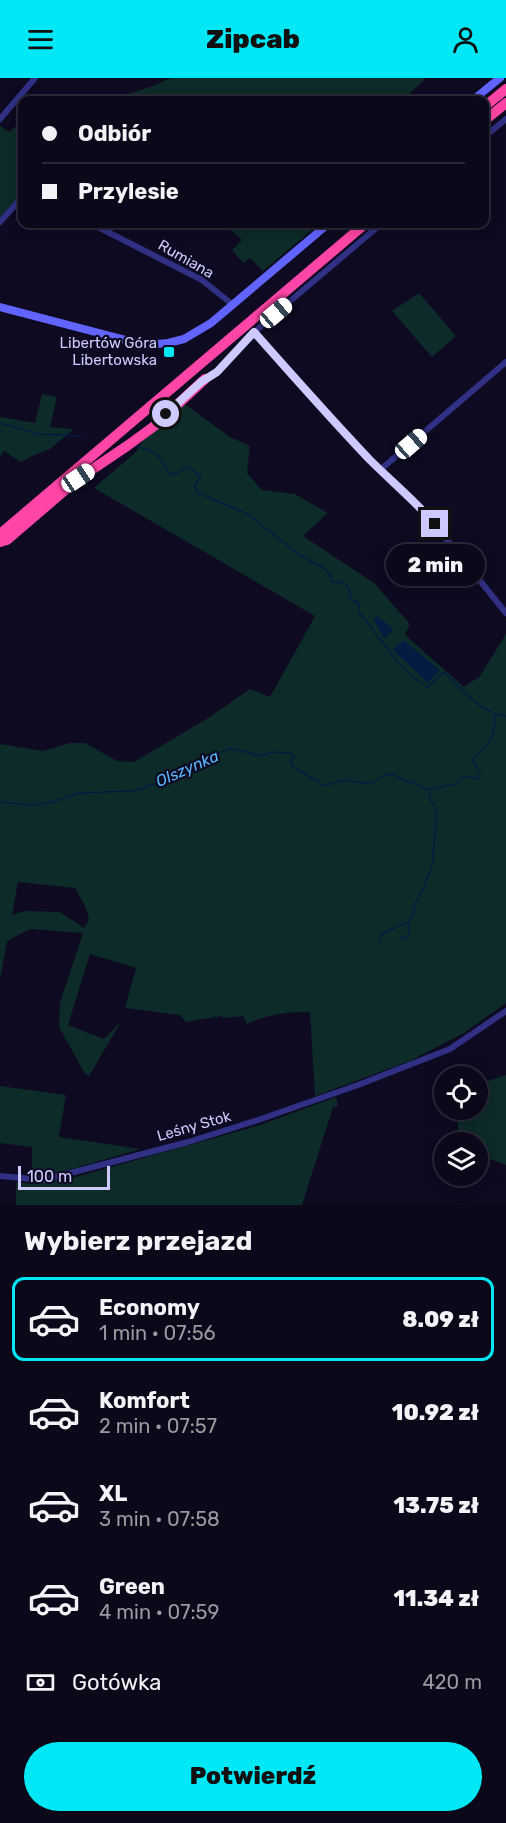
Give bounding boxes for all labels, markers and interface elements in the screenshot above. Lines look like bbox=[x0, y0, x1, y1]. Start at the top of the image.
icon: menu bbox=[24, 23, 57, 56]
text: Zipcab bbox=[206, 23, 300, 55]
icon: person bbox=[449, 23, 482, 56]
text: Odbiór bbox=[78, 120, 151, 147]
text: Przylesie bbox=[78, 178, 179, 205]
street label: Rumiana bbox=[155, 236, 217, 282]
car bbox=[256, 295, 296, 331]
place label: Libertów Góra Libertowska bbox=[60, 334, 157, 369]
marker: Libertów Góra Libertowska bbox=[162, 345, 176, 359]
route start bbox=[152, 400, 179, 427]
car bbox=[392, 425, 430, 463]
car bbox=[58, 460, 98, 496]
route end bbox=[421, 510, 448, 537]
callout: 2 min bbox=[386, 545, 484, 587]
text: 2 min bbox=[408, 553, 463, 577]
water label: Olszynka bbox=[153, 746, 222, 791]
map controls bbox=[434, 1066, 488, 1186]
button: locate bbox=[434, 1066, 488, 1120]
street label: Leśny Stok bbox=[155, 1107, 233, 1145]
button: layers bbox=[434, 1132, 488, 1186]
scale bar bbox=[18, 1163, 110, 1190]
text: 100 m bbox=[27, 1167, 72, 1186]
text: Wybierz przejazd bbox=[24, 1225, 252, 1257]
icon: car bbox=[27, 1292, 81, 1346]
text: Economy bbox=[99, 1294, 200, 1321]
text: 8.09 zł bbox=[402, 1306, 479, 1333]
text: 1 min · 07:56 bbox=[99, 1321, 216, 1345]
icon: car bbox=[27, 1385, 81, 1439]
text: Komfort bbox=[99, 1387, 190, 1414]
text: 10.92 zł bbox=[392, 1399, 479, 1426]
text: 2 min · 07:57 bbox=[99, 1414, 217, 1438]
icon: car bbox=[27, 1478, 81, 1532]
text: XL bbox=[99, 1480, 127, 1507]
text: 13.75 zł bbox=[393, 1492, 479, 1519]
text: 3 min · 07:58 bbox=[99, 1507, 220, 1531]
icon: car bbox=[27, 1571, 81, 1625]
text: Green bbox=[99, 1573, 165, 1600]
text: 11.34 zł bbox=[393, 1585, 479, 1612]
text: 4 min · 07:59 bbox=[99, 1600, 219, 1624]
icon: cash bbox=[24, 1666, 57, 1699]
text: Gotówka bbox=[72, 1669, 161, 1696]
text: 420 m bbox=[422, 1670, 482, 1694]
button: Potwierdź bbox=[24, 1742, 482, 1811]

